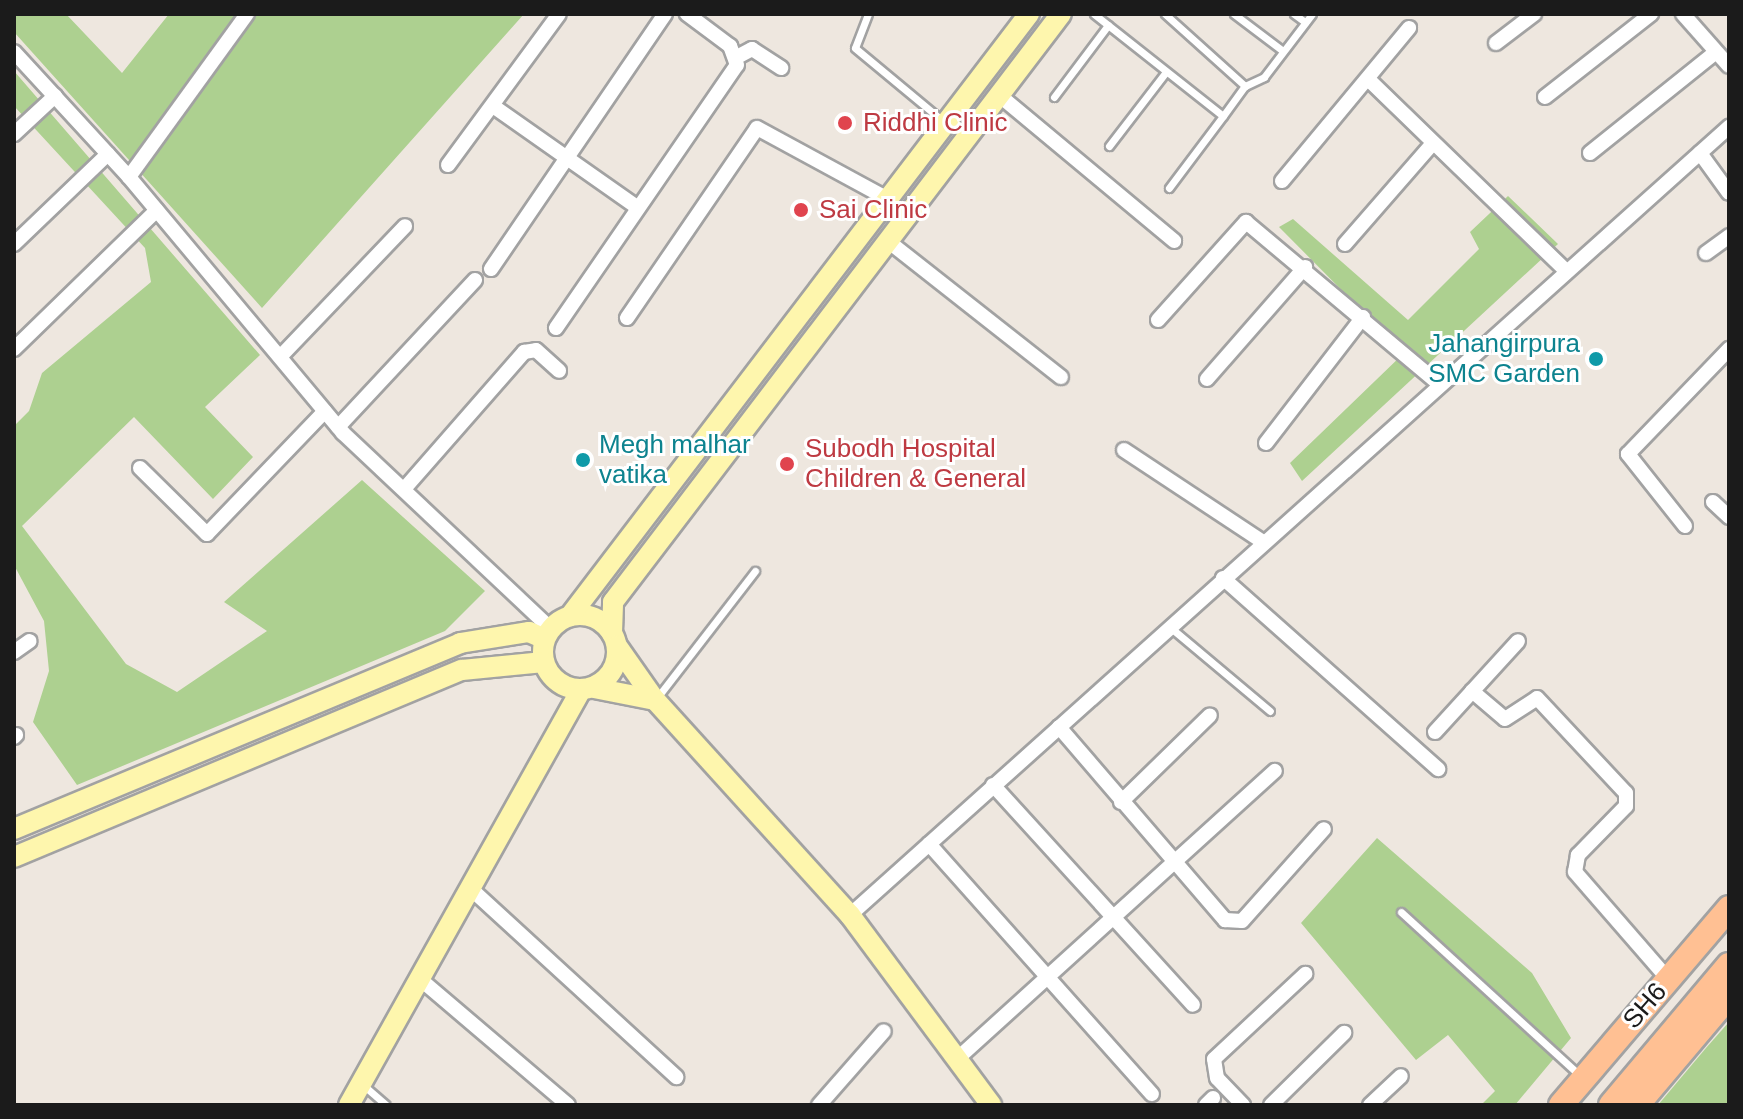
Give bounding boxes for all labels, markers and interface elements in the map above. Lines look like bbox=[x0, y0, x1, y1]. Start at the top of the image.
place label: Riddhi Clinic bbox=[863, 107, 1007, 139]
marker: Riddhi Clinic bbox=[834, 112, 856, 134]
place label: Sai Clinic bbox=[819, 194, 927, 226]
marker: Sai Clinic bbox=[790, 199, 812, 221]
place label: Jahangirpura SMC Garden bbox=[1428, 328, 1580, 390]
marker: Jahangirpura SMC Garden bbox=[1587, 350, 1605, 368]
place label: Megh malhar vatika bbox=[599, 429, 751, 490]
place label: Subodh Hospital Children & General bbox=[805, 433, 1026, 494]
marker: Megh malhar vatika bbox=[574, 451, 592, 469]
marker: Subodh Hospital Children & General bbox=[776, 453, 798, 475]
street label: SH6 bbox=[1617, 977, 1673, 1035]

